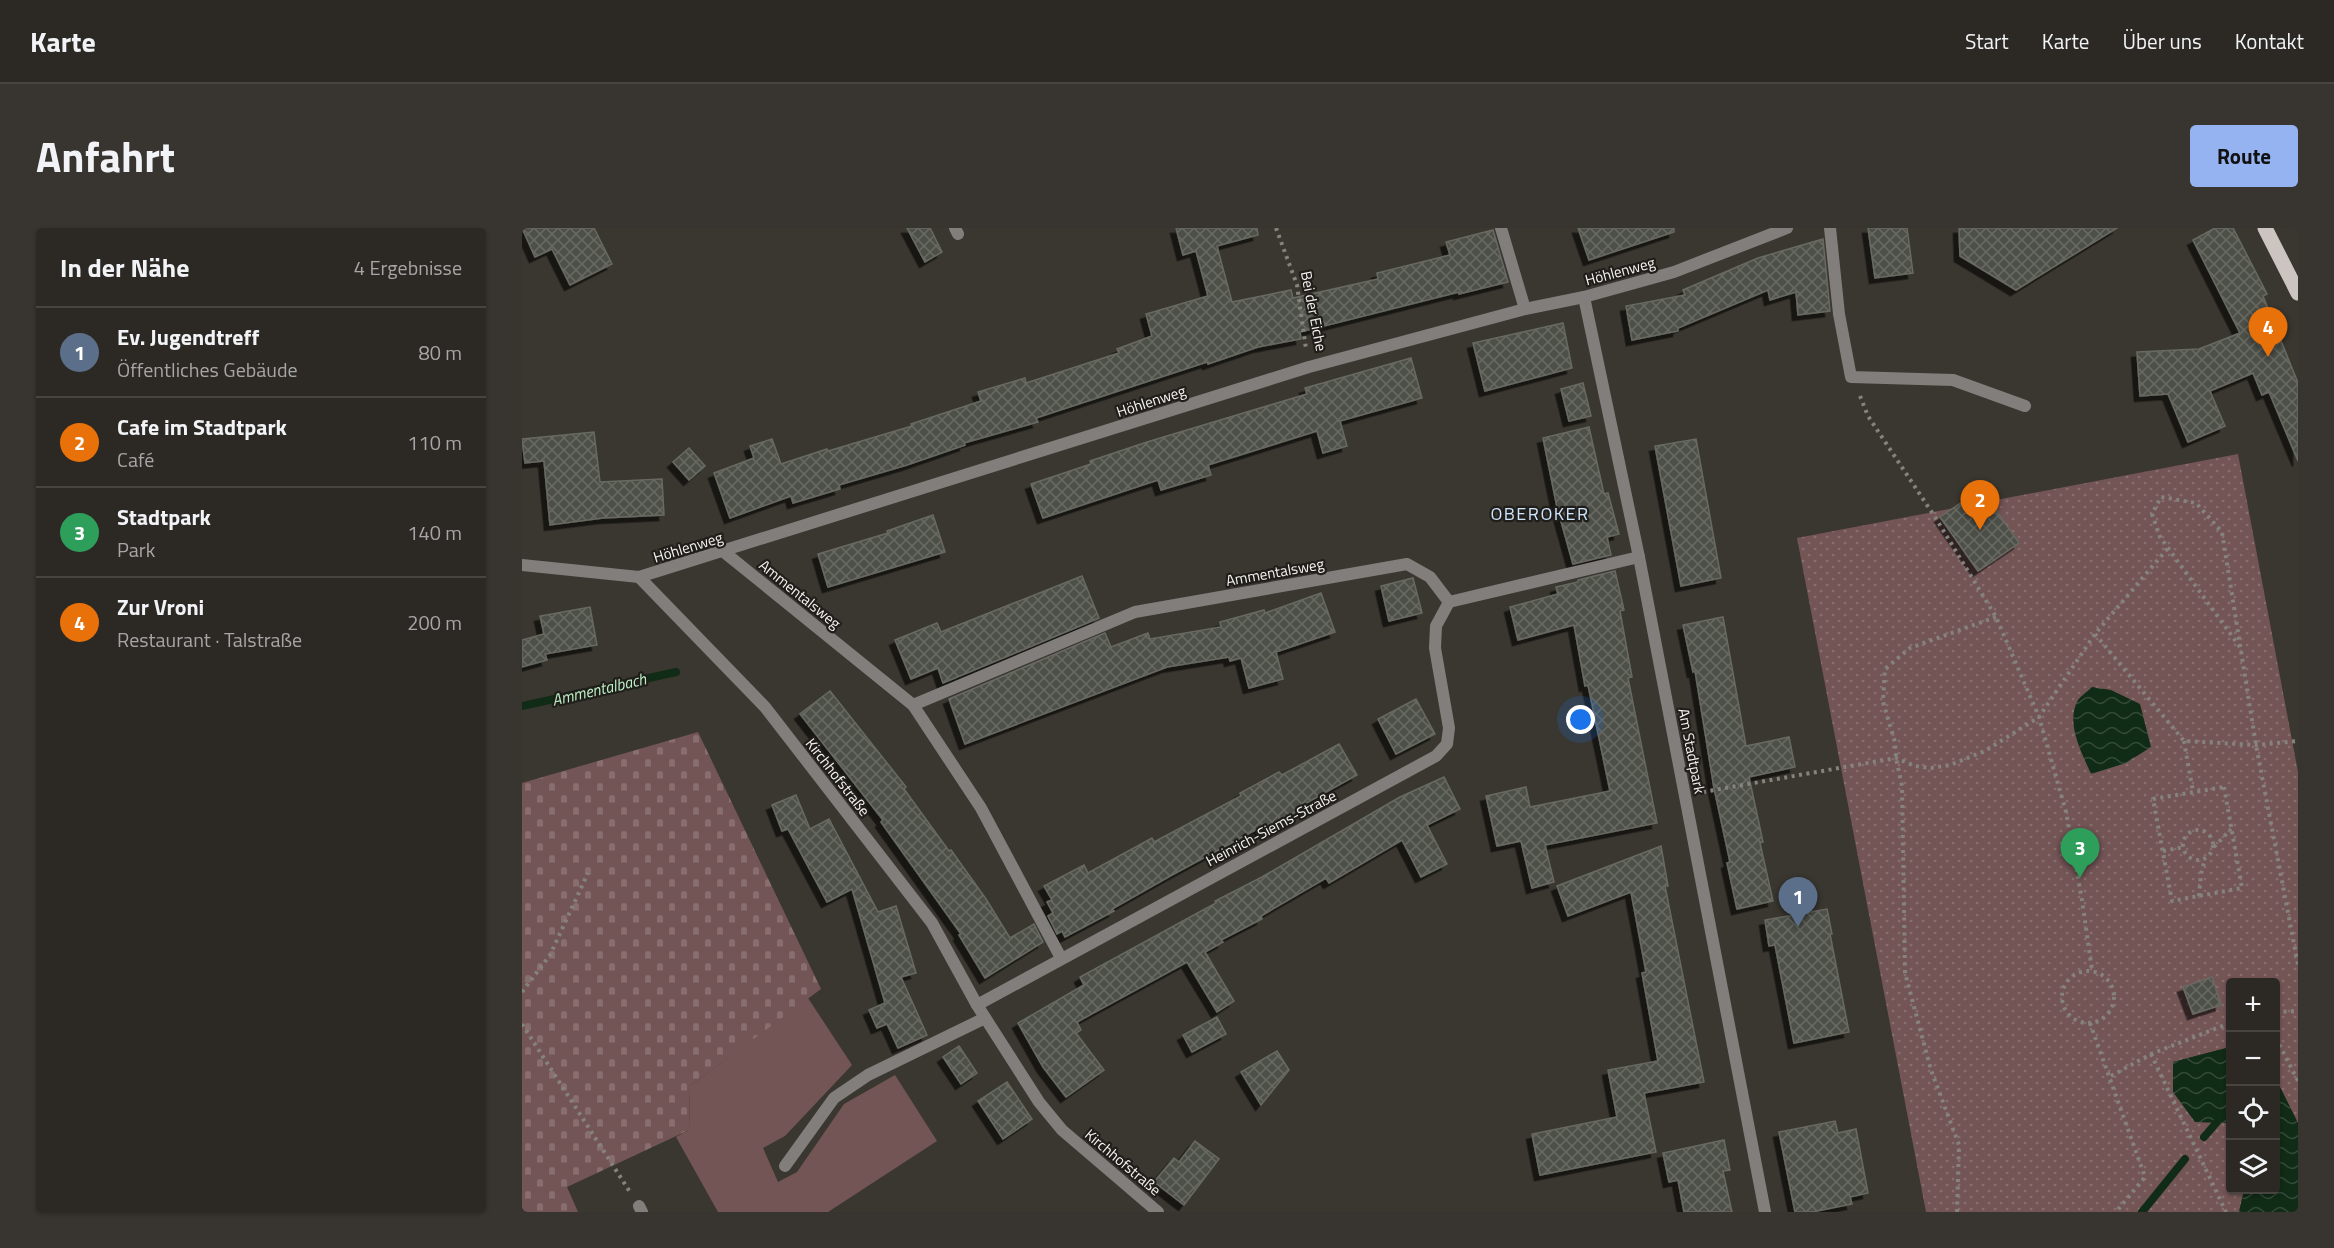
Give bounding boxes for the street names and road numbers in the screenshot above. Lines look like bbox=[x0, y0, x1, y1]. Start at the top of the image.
street label: Höhlenweg bbox=[1582, 251, 1658, 291]
street label: Bei der Eiche bbox=[1295, 269, 1333, 353]
street label: Höhlenweg bbox=[1113, 379, 1189, 423]
street label: Höhlenweg bbox=[650, 525, 726, 568]
street label: Ammentalsweg bbox=[1224, 552, 1326, 592]
street label: Ammentalsweg bbox=[754, 554, 846, 634]
street label: Am Stadtpark bbox=[1672, 706, 1712, 796]
street label: Kirchhofstraße bbox=[800, 733, 876, 821]
street label: Heinrich-Siems-Straße bbox=[1202, 784, 1340, 872]
street label: Kirchhofstraße bbox=[1080, 1123, 1166, 1201]

